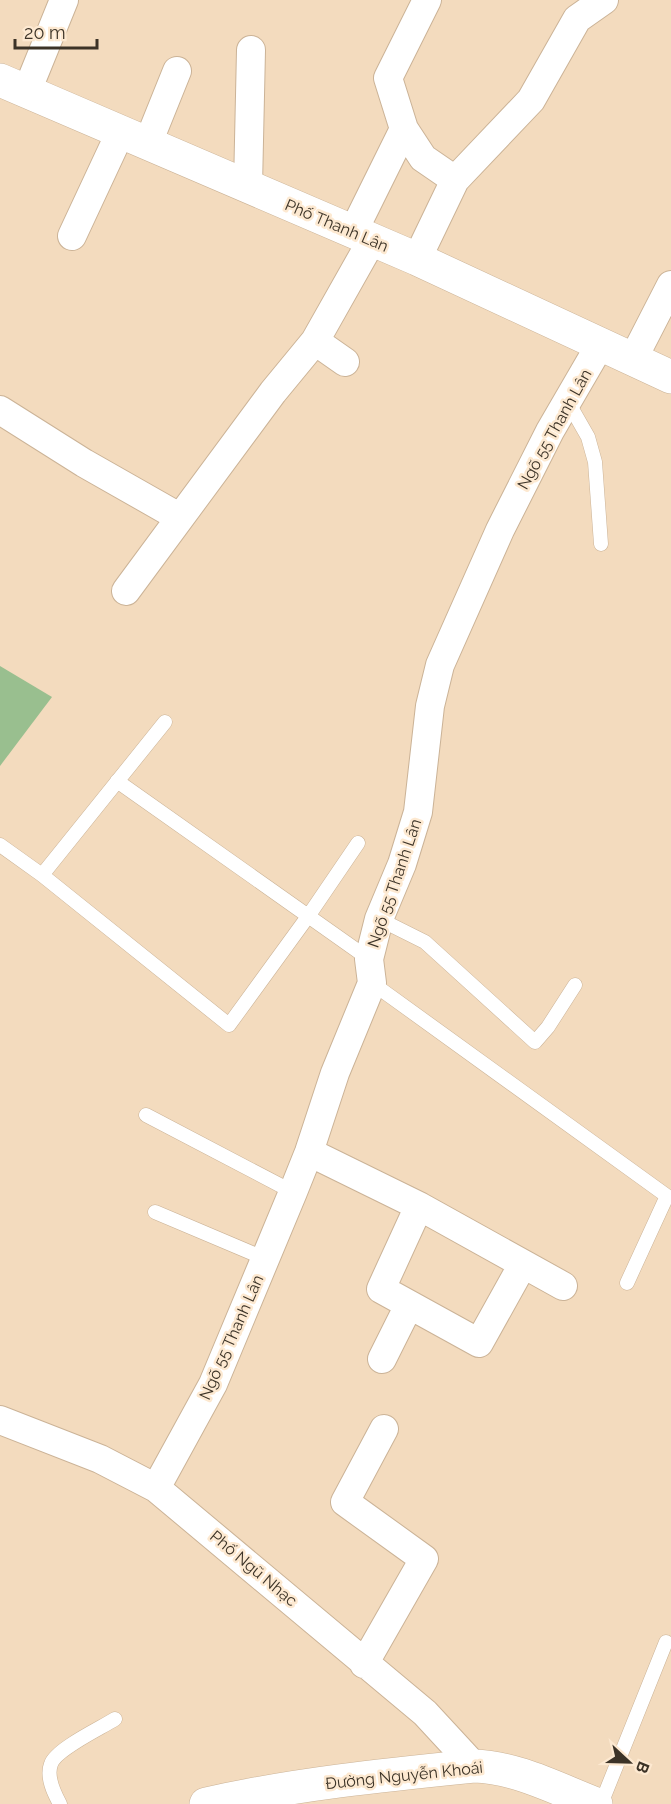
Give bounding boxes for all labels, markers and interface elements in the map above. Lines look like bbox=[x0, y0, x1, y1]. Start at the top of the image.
scale bar bbox=[15, 12, 98, 50]
text: 20 m bbox=[24, 22, 66, 43]
street label: Phố Thanh Lân bbox=[282, 195, 391, 256]
street label: Ngõ 55 Thanh Lân bbox=[513, 366, 595, 493]
street label: Ngõ 55 Thanh Lân bbox=[364, 816, 425, 950]
street label: Ngõ 55 Thanh Lân bbox=[195, 1272, 268, 1403]
street label: Phố Ngũ Nhạc bbox=[206, 1526, 301, 1610]
north arrow bbox=[599, 1732, 659, 1792]
street label: Đường Nguyễn Khoái bbox=[324, 1758, 484, 1793]
text: B bbox=[632, 1759, 653, 1776]

